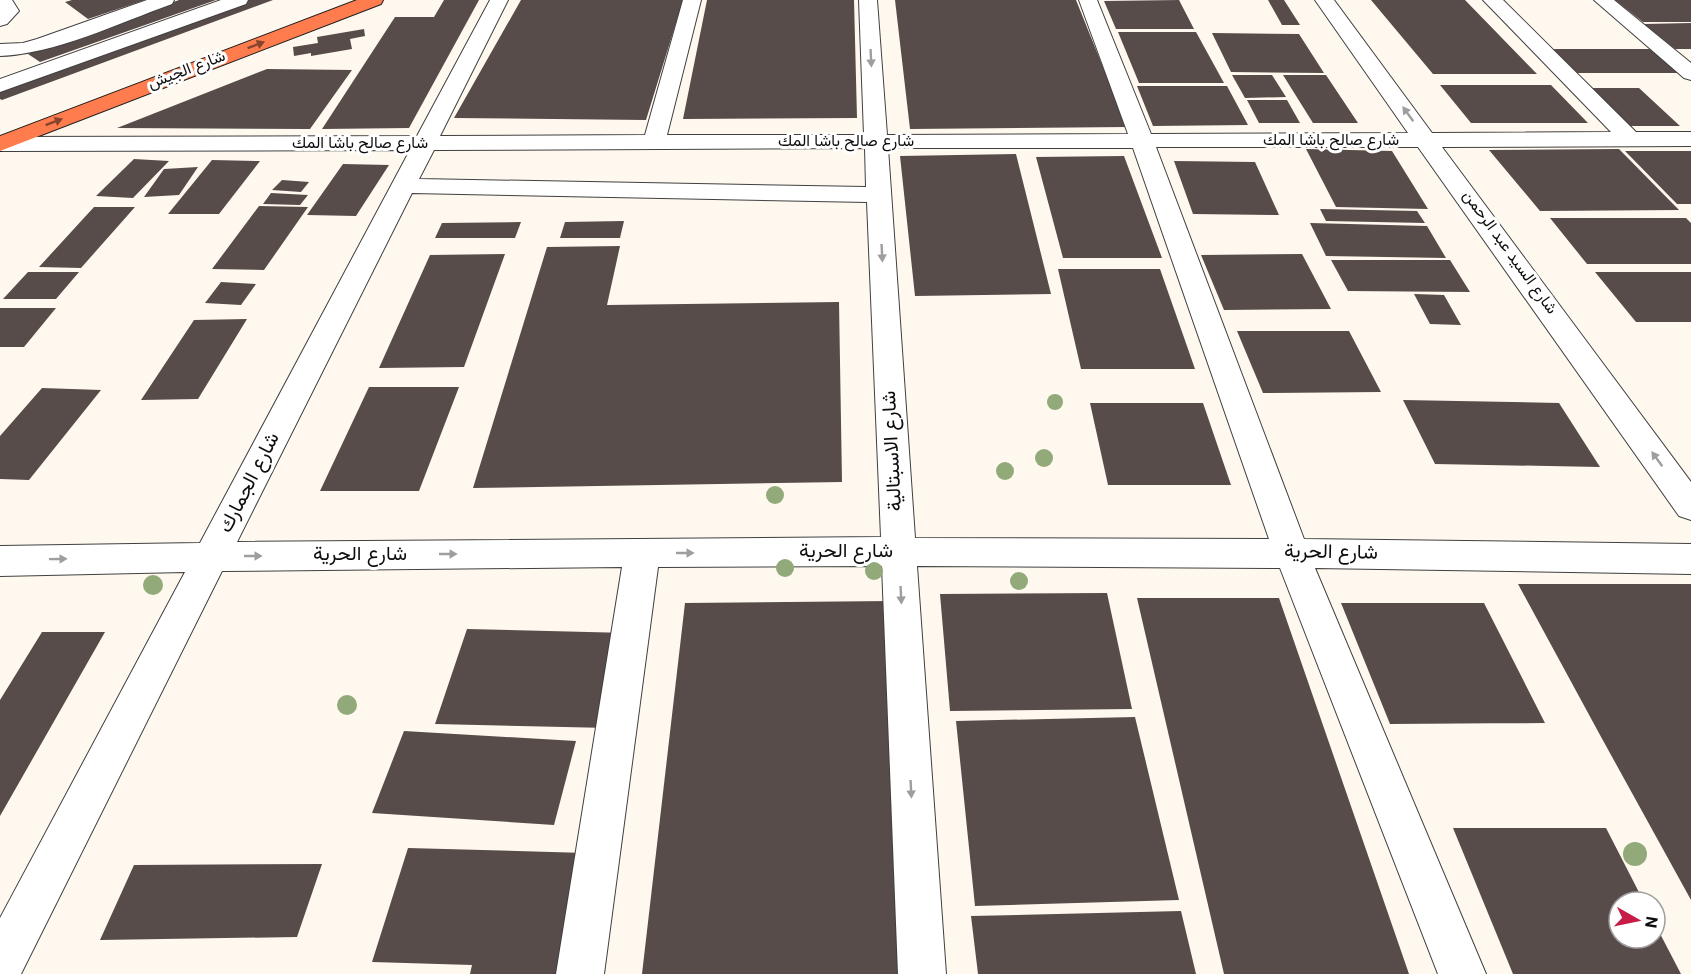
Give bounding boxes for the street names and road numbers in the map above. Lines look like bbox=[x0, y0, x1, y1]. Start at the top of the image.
street label: شارع الجيش bbox=[145, 45, 229, 97]
street label: شارع صالح باشا المك bbox=[1263, 129, 1399, 154]
street label: شارع صالح باشا المك bbox=[778, 130, 914, 155]
street label: شارع صالح باشا المك bbox=[292, 132, 428, 157]
street label: شارع السيد عبد الرحمن bbox=[1455, 186, 1563, 320]
street label: شارع الاسبتالية bbox=[874, 390, 912, 512]
street label: شارع الجمارك bbox=[211, 427, 289, 539]
street label: شارع الحرية bbox=[799, 536, 893, 568]
street label: شارع الحرية bbox=[1284, 536, 1378, 570]
street label: شارع الحرية bbox=[313, 539, 407, 571]

